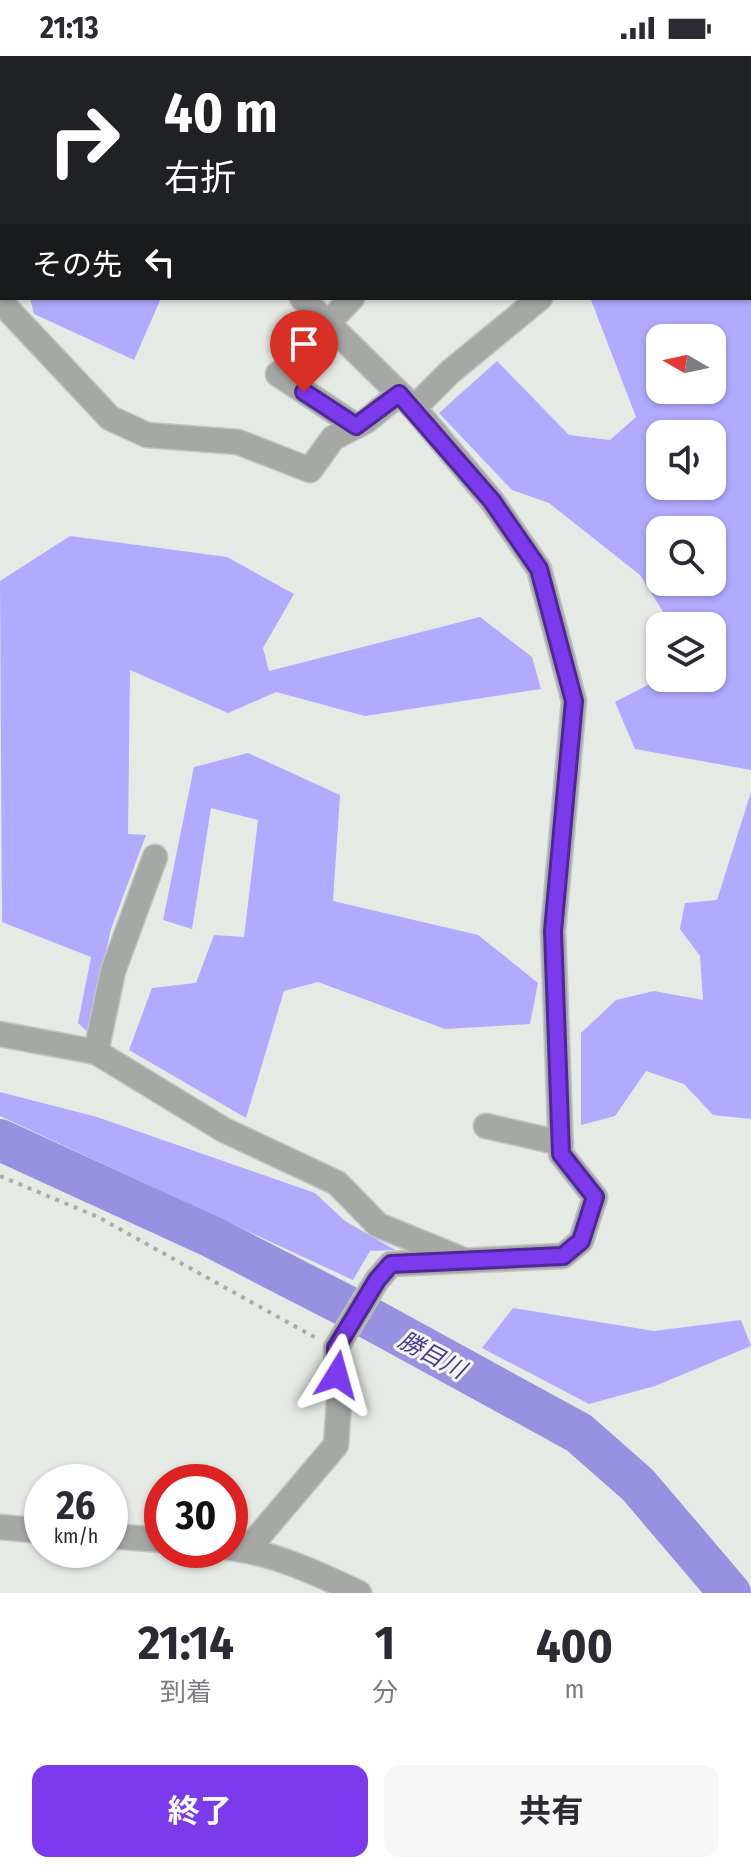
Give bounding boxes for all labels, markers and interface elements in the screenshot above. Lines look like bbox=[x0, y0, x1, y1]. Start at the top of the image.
text: 21:13 bbox=[40, 10, 99, 46]
text: 40 m bbox=[164, 80, 278, 147]
icon: right bbox=[32, 88, 136, 192]
text: 右折 bbox=[164, 156, 236, 200]
icon: left bbox=[138, 240, 182, 284]
text: その先 bbox=[32, 247, 122, 283]
pin bbox=[270, 310, 338, 392]
icon: arrive bbox=[282, 322, 326, 366]
north arrow bbox=[646, 324, 726, 404]
map controls bbox=[646, 324, 726, 692]
button: sound bbox=[646, 420, 726, 500]
button: search bbox=[646, 516, 726, 596]
button: layers bbox=[646, 612, 726, 692]
water label: 勝目川 bbox=[394, 1326, 473, 1386]
position arrow bbox=[295, 1333, 379, 1417]
speed limit sign: 30 bbox=[144, 1464, 248, 1568]
text: 26 bbox=[56, 1482, 96, 1530]
text: km/h bbox=[54, 1524, 98, 1548]
text: 21:14 bbox=[138, 1614, 234, 1672]
text: 1 bbox=[375, 1614, 395, 1672]
text: 400 bbox=[536, 1617, 613, 1675]
text: m bbox=[564, 1674, 584, 1705]
text: 到着 bbox=[160, 1677, 212, 1708]
text: 分 bbox=[372, 1677, 398, 1708]
button: 終了 bbox=[32, 1765, 368, 1857]
button: 共有 bbox=[384, 1765, 719, 1857]

